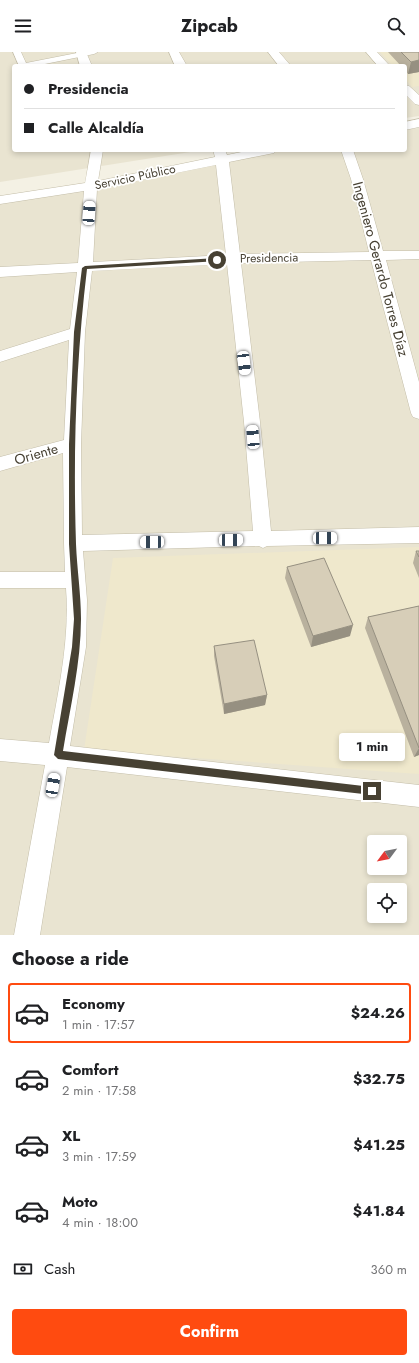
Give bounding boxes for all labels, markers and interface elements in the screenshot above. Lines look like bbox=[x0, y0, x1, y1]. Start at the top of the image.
text: Zipcab bbox=[181, 13, 238, 39]
icon: menu bbox=[12, 15, 34, 37]
icon: search bbox=[385, 15, 407, 37]
text: Presidencia bbox=[48, 78, 129, 100]
text: Calle Alcaldía bbox=[48, 117, 144, 139]
street label: Servicio Público bbox=[93, 160, 178, 194]
street label: Ingeniero Gerardo Torres Díaz bbox=[348, 179, 414, 359]
car bbox=[82, 201, 96, 225]
street label: Presidencia bbox=[240, 248, 299, 268]
route start bbox=[208, 251, 226, 269]
car bbox=[237, 350, 251, 376]
car bbox=[246, 425, 260, 449]
street label: Oriente bbox=[12, 438, 60, 470]
car bbox=[313, 532, 337, 544]
car bbox=[219, 534, 243, 546]
car bbox=[140, 536, 164, 548]
callout: 1 min bbox=[339, 733, 405, 761]
text: 1 min bbox=[356, 737, 388, 756]
car bbox=[45, 772, 61, 798]
route end bbox=[363, 782, 381, 800]
north arrow bbox=[367, 835, 407, 875]
map controls bbox=[367, 835, 407, 923]
button: locate bbox=[367, 883, 407, 923]
text: Choose a ride bbox=[12, 946, 129, 972]
text: Economy bbox=[62, 993, 125, 1015]
icon: car bbox=[14, 995, 50, 1031]
text: $24.26 bbox=[351, 1002, 405, 1024]
text: 1 min · 17:57 bbox=[62, 1015, 135, 1034]
text: Comfort bbox=[62, 1059, 119, 1081]
icon: car bbox=[14, 1061, 50, 1097]
text: $32.75 bbox=[353, 1068, 405, 1090]
text: 2 min · 17:58 bbox=[62, 1081, 136, 1100]
text: XL bbox=[62, 1125, 80, 1147]
icon: car bbox=[14, 1127, 50, 1163]
text: $41.25 bbox=[353, 1134, 405, 1156]
text: 3 min · 17:59 bbox=[62, 1147, 136, 1166]
text: Moto bbox=[62, 1191, 98, 1213]
icon: car bbox=[14, 1193, 50, 1229]
text: $41.84 bbox=[353, 1200, 405, 1222]
text: 4 min · 18:00 bbox=[62, 1213, 138, 1232]
icon: cash bbox=[12, 1258, 34, 1280]
text: Cash bbox=[44, 1258, 75, 1280]
text: 360 m bbox=[371, 1260, 407, 1279]
button: Confirm bbox=[12, 1309, 407, 1355]

